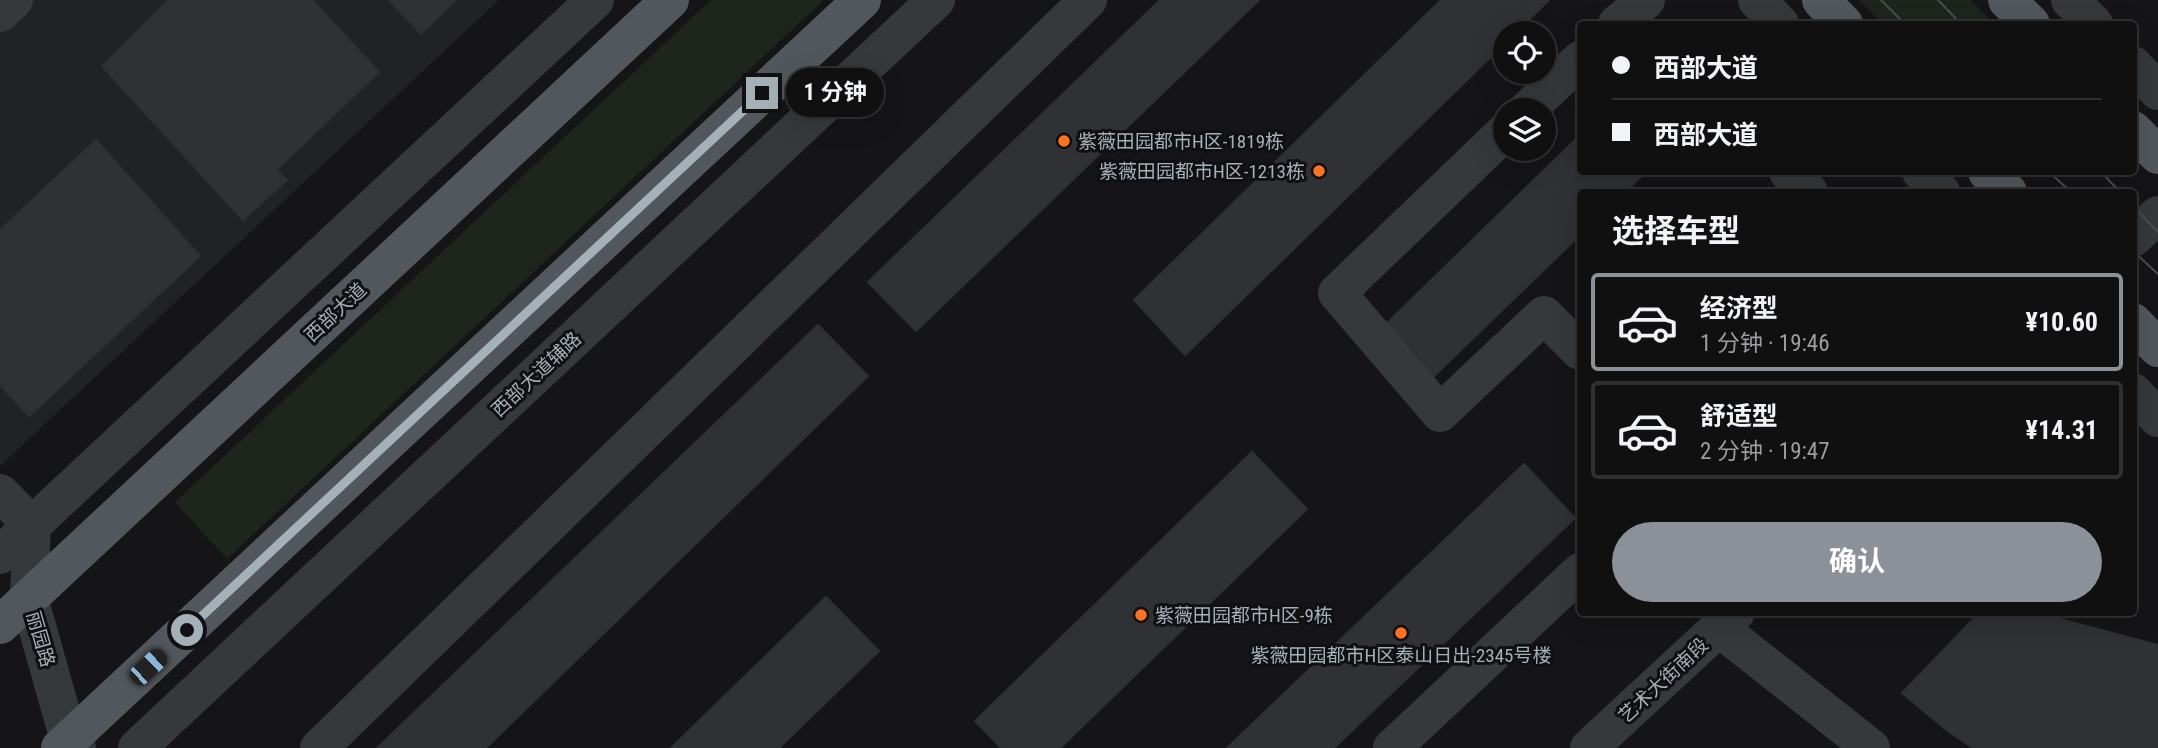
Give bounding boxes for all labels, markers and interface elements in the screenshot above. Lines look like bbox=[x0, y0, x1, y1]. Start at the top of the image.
map controls bbox=[1493, 21, 1556, 161]
button: locate bbox=[1493, 21, 1556, 84]
text: 西部大道 bbox=[1654, 53, 1758, 83]
callout: 1 分钟 bbox=[786, 68, 884, 118]
route end bbox=[746, 77, 778, 109]
text: 1 分钟 bbox=[804, 79, 866, 106]
button: layers bbox=[1493, 98, 1556, 161]
text: 西部大道 bbox=[1654, 120, 1758, 150]
place label: 紫薇田园都市H区-1819栋 bbox=[1078, 130, 1284, 153]
marker: 紫薇田园都市H区-1819栋 bbox=[1056, 133, 1072, 149]
place label: 紫薇田园都市H区-1213栋 bbox=[1099, 160, 1305, 183]
marker: 紫薇田园都市H区-1213栋 bbox=[1311, 163, 1327, 179]
text: 选择车型 bbox=[1612, 212, 1740, 250]
street label: 西部大道 bbox=[300, 278, 371, 347]
icon: car bbox=[1616, 291, 1679, 354]
text: 经济型 bbox=[1700, 293, 1778, 323]
text: ¥10.60 bbox=[2026, 307, 2098, 337]
street label: 西部大道辅路 bbox=[487, 327, 586, 422]
text: 1 分钟 · 19:46 bbox=[1700, 330, 1830, 357]
icon: car bbox=[1616, 399, 1679, 462]
text: 舒适型 bbox=[1700, 401, 1778, 431]
text: ¥14.31 bbox=[2026, 415, 2098, 445]
text: 2 分钟 · 19:47 bbox=[1700, 438, 1830, 465]
button: 确认 bbox=[1612, 522, 2102, 602]
place label: 紫薇田园都市H区-9栋 bbox=[1155, 604, 1333, 627]
marker: 紫薇田园都市H区-9栋 bbox=[1133, 607, 1149, 623]
street label: 丽园路 bbox=[22, 609, 59, 670]
route start bbox=[171, 614, 203, 646]
marker: 紫薇田园都市H区泰山日出-2345号楼 bbox=[1393, 625, 1409, 641]
street label: 艺术大街南段 bbox=[1614, 633, 1713, 728]
place label: 紫薇田园都市H区泰山日出-2345号楼 bbox=[1250, 644, 1552, 667]
car bbox=[126, 645, 171, 689]

